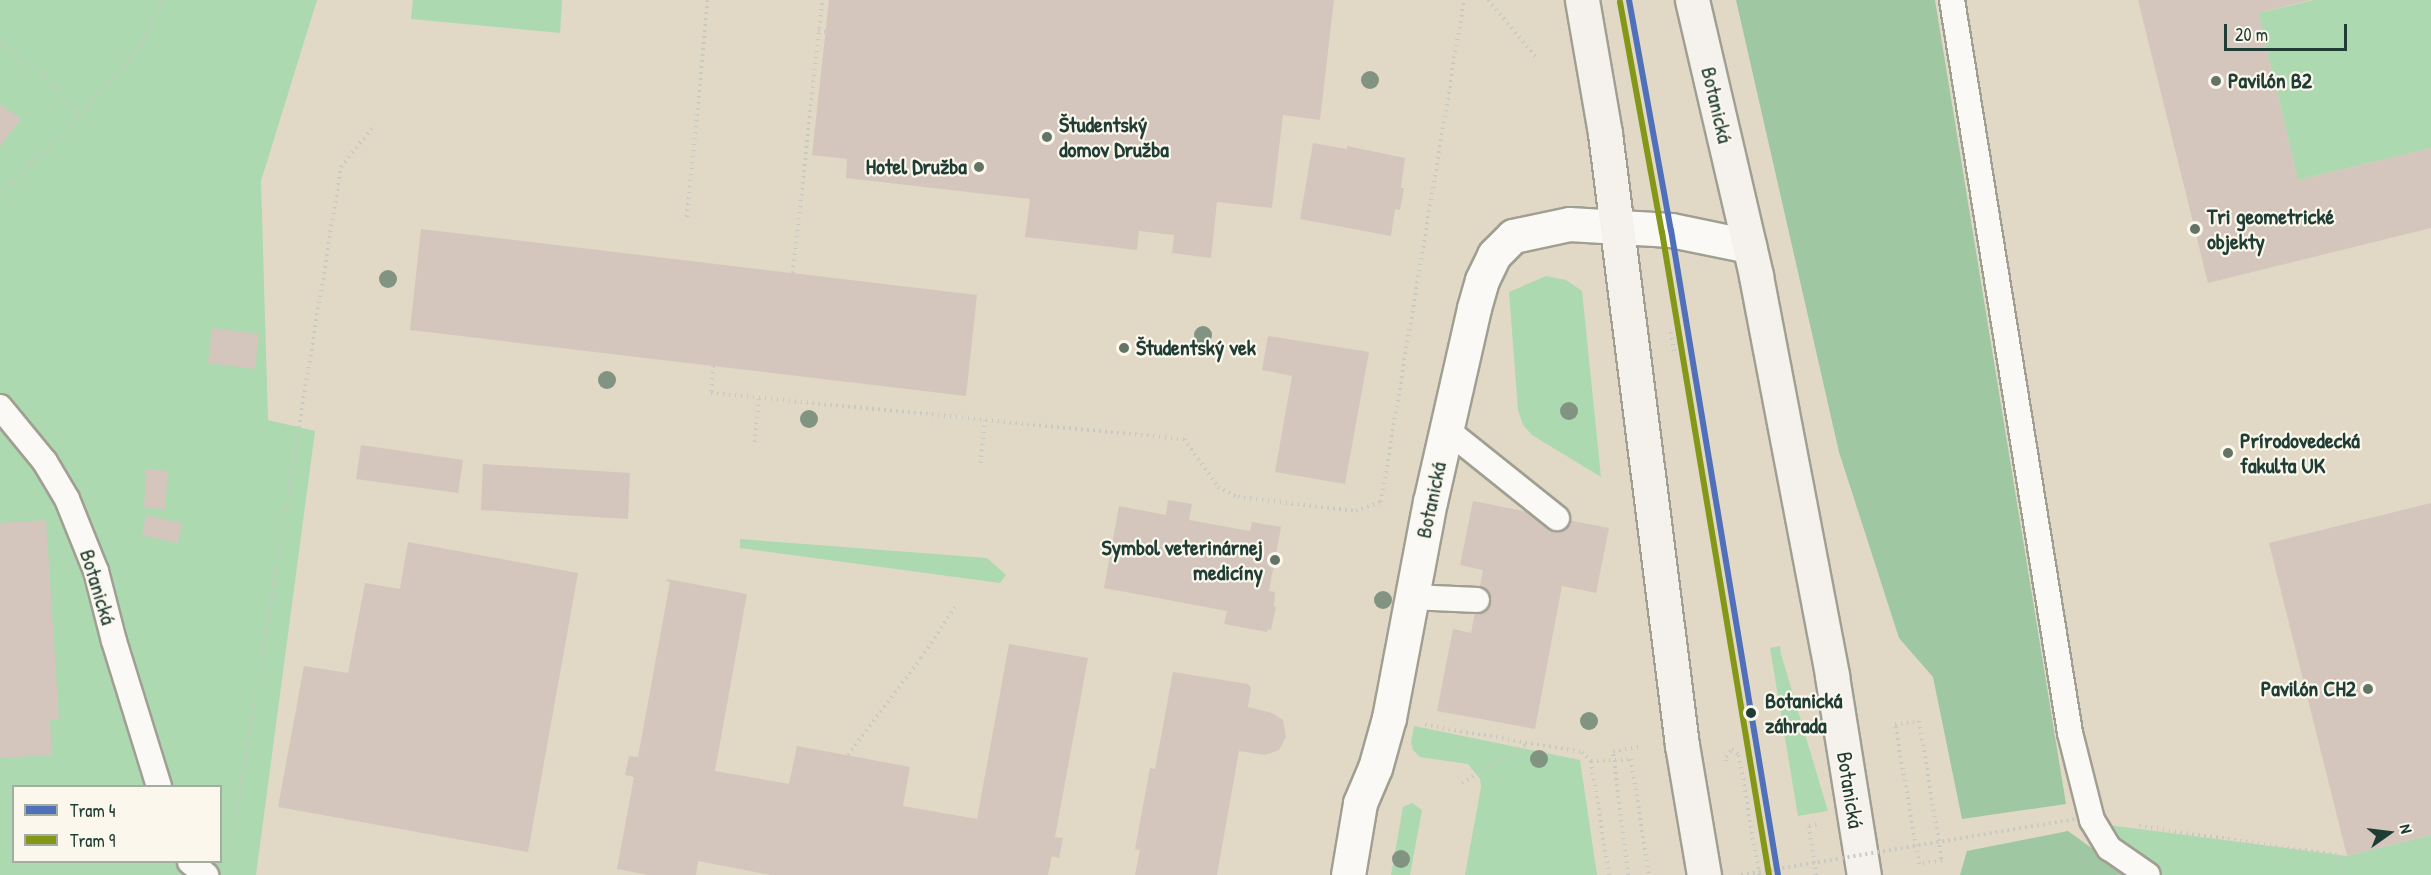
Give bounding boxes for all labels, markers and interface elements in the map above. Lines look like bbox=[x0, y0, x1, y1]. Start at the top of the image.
scale bar bbox=[2227, 12, 2350, 50]
text: 20 m bbox=[2235, 22, 2268, 47]
street label: Botanická bbox=[1695, 64, 1739, 146]
place label: Pavilón B2 bbox=[2228, 68, 2312, 94]
marker: Pavilón B2 bbox=[2209, 74, 2223, 88]
place label: Študentský domov Družba bbox=[1059, 111, 1169, 162]
marker: Študentský domov Družba bbox=[1040, 130, 1054, 144]
place label: Hotel Družba bbox=[866, 154, 967, 180]
marker: Hotel Družba bbox=[972, 160, 986, 174]
place label: Tri geometrické objekty bbox=[2207, 203, 2334, 254]
marker: Tri geometrické objekty bbox=[2188, 222, 2202, 236]
place label: Študentský vek bbox=[1136, 335, 1256, 361]
marker: Študentský vek bbox=[1117, 341, 1131, 355]
place label: Prírodovedecká fakulta UK bbox=[2240, 427, 2360, 478]
marker: Prírodovedecká fakulta UK bbox=[2221, 446, 2235, 460]
street label: Botanická bbox=[1410, 459, 1452, 541]
place label: Symbol veterinárnej medicíny bbox=[1102, 534, 1263, 586]
street label: Botanická bbox=[74, 546, 122, 628]
marker: Symbol veterinárnej medicíny bbox=[1268, 553, 1282, 567]
place label: Pavilón CH2 bbox=[2261, 676, 2356, 702]
marker: Pavilón CH2 bbox=[2361, 682, 2375, 696]
place label: Botanická záhrada bbox=[1765, 687, 1842, 738]
marker: Botanická záhrada bbox=[1742, 704, 1760, 722]
street label: Botanická bbox=[1831, 750, 1869, 830]
legend bbox=[12, 785, 222, 863]
text: Tram 4 bbox=[70, 798, 116, 823]
north arrow bbox=[2359, 803, 2419, 863]
text: N bbox=[2395, 822, 2418, 835]
text: Tram 9 bbox=[70, 828, 115, 853]

